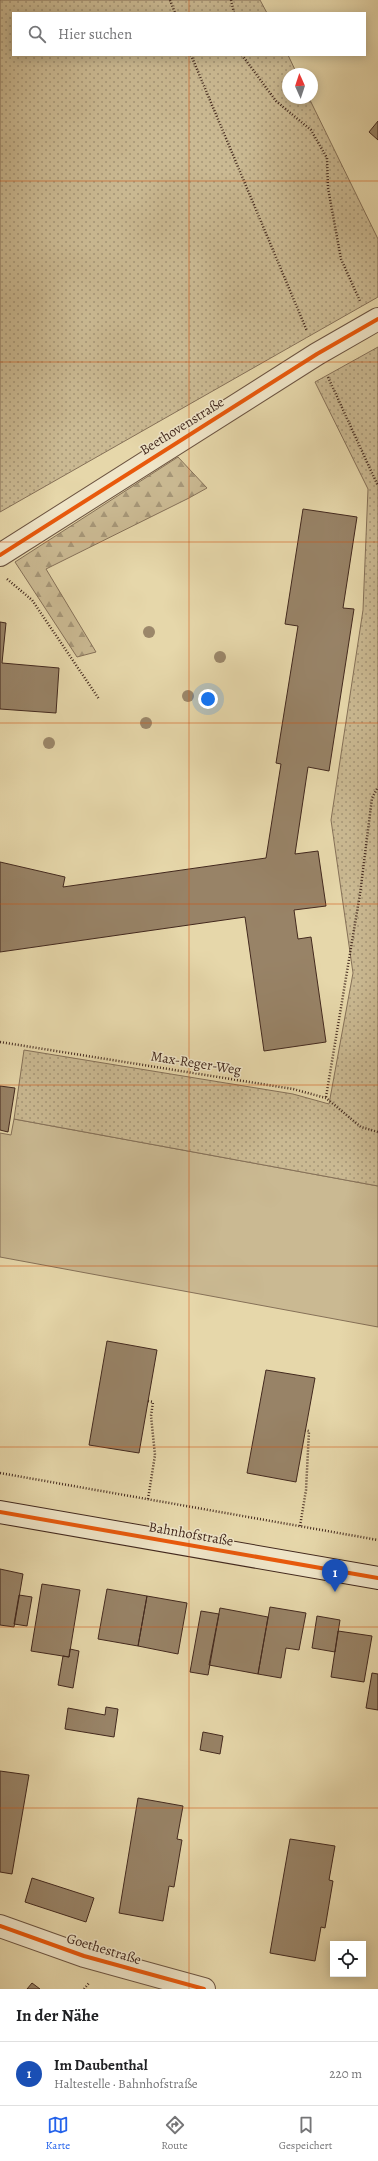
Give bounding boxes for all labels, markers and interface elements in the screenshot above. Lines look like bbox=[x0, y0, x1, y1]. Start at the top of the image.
search box bbox=[12, 12, 366, 56]
icon: search bbox=[26, 23, 48, 45]
text: Hier suchen bbox=[58, 24, 132, 44]
north arrow bbox=[282, 68, 318, 104]
street label: Beethovenstraße bbox=[136, 392, 228, 460]
your location bbox=[198, 689, 218, 709]
street label: Max-Reger-Weg bbox=[149, 1046, 243, 1080]
street label: Bahnhofstraße bbox=[147, 1517, 235, 1551]
pin: 1 bbox=[322, 1559, 348, 1592]
street label: Goethestraße bbox=[64, 1929, 144, 1969]
map controls bbox=[330, 1941, 366, 1977]
button: locate bbox=[330, 1941, 366, 1977]
text: In der Nähe bbox=[16, 2004, 99, 2027]
text: Im Daubenthal bbox=[54, 2055, 148, 2075]
text: 1 bbox=[27, 2065, 31, 2082]
text: 220 m bbox=[329, 2065, 362, 2082]
text: Haltestelle · Bahnhofstraße bbox=[54, 2075, 198, 2092]
tab: Karte bbox=[46, 2114, 70, 2153]
tab: Route bbox=[161, 2114, 188, 2153]
tab: Gespeichert bbox=[279, 2114, 332, 2153]

